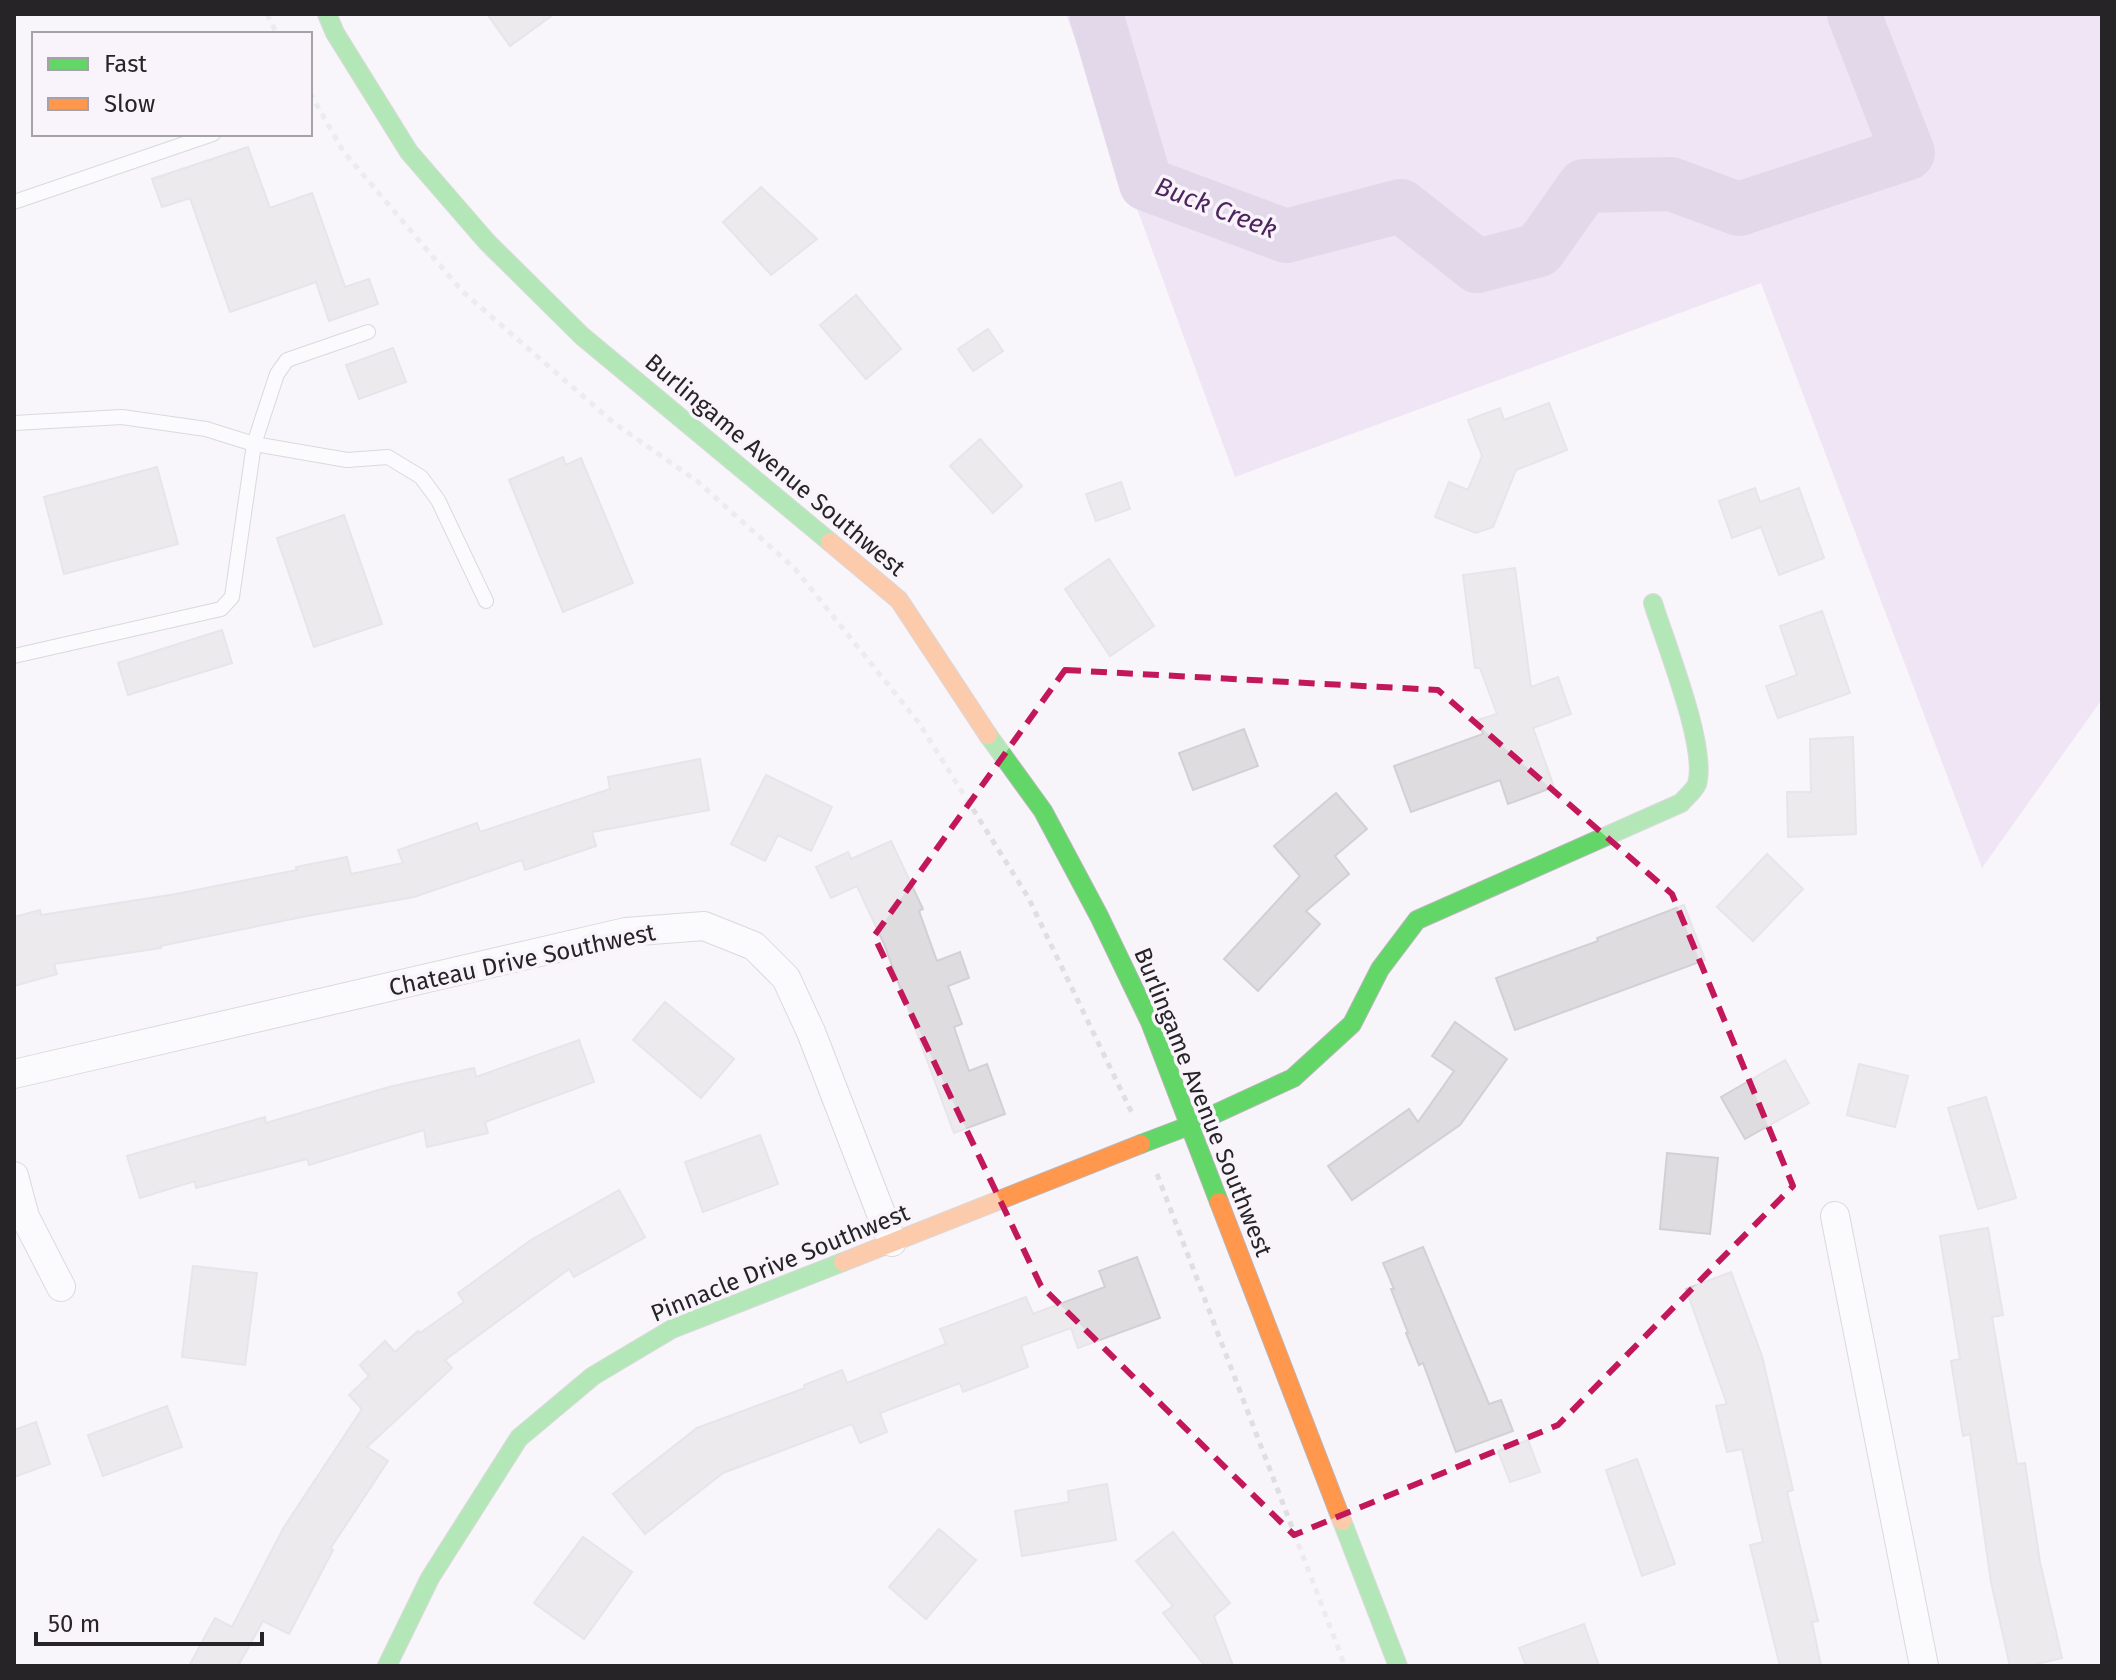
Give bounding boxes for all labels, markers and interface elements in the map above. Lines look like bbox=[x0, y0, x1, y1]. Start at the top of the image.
legend bbox=[32, 32, 312, 136]
text: Fast bbox=[104, 50, 147, 78]
text: Slow bbox=[104, 90, 155, 118]
water label: Buck Creek bbox=[1151, 171, 1281, 245]
street label: Burlingame Avenue Southwest bbox=[639, 348, 911, 582]
street label: Chateau Drive Southwest bbox=[386, 918, 658, 1002]
street label: Burlingame Avenue Southwest bbox=[1128, 943, 1278, 1261]
street label: Pinnacle Drive Southwest bbox=[647, 1198, 914, 1328]
scale bar bbox=[36, 1596, 262, 1646]
text: 50 m bbox=[48, 1610, 100, 1638]

